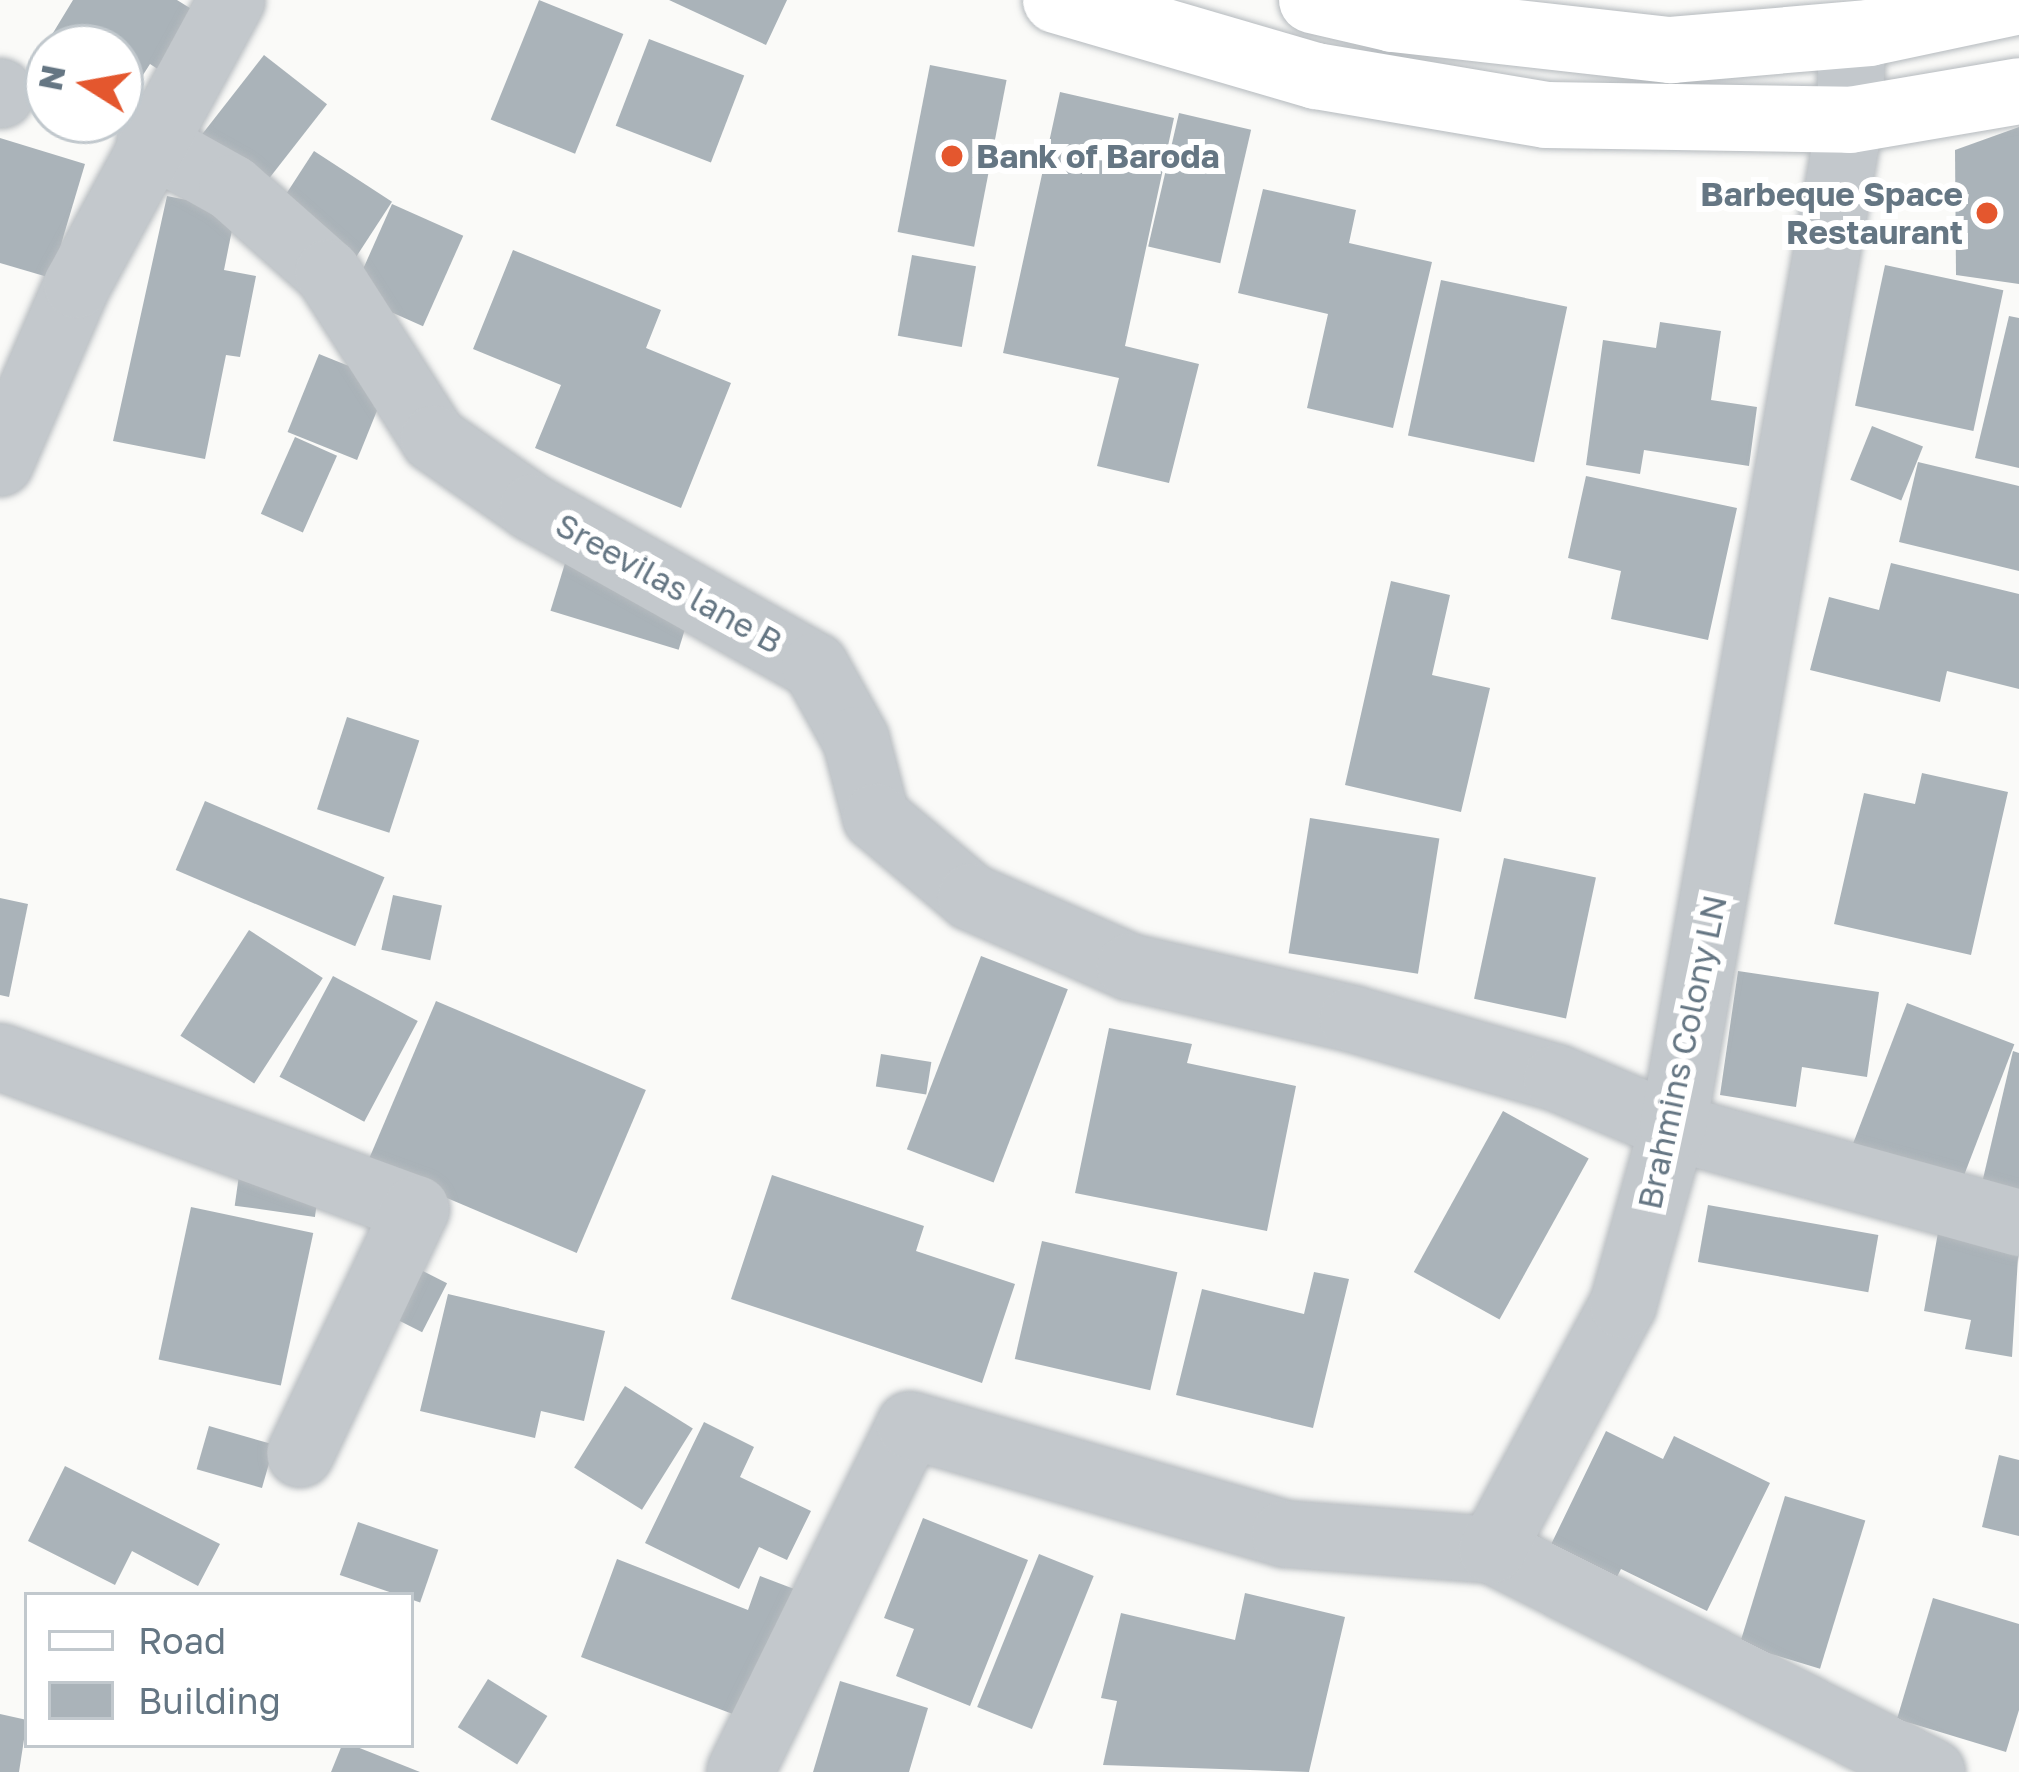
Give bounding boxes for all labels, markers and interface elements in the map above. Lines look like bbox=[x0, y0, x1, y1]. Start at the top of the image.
north arrow bbox=[24, 24, 144, 144]
text: N bbox=[30, 62, 73, 94]
place label: Bank of Baroda bbox=[976, 136, 1220, 176]
marker: Bank of Baroda bbox=[939, 143, 965, 169]
place label: Barbeque Space Restaurant bbox=[1700, 174, 1963, 252]
marker: Barbeque Space Restaurant bbox=[1974, 200, 2000, 226]
street label: Sreevilas lane B bbox=[549, 504, 789, 662]
street label: Brahmins Colony LN bbox=[1629, 891, 1735, 1213]
legend bbox=[24, 1592, 414, 1748]
text: Road bbox=[138, 1619, 226, 1662]
text: Building bbox=[138, 1679, 281, 1722]

